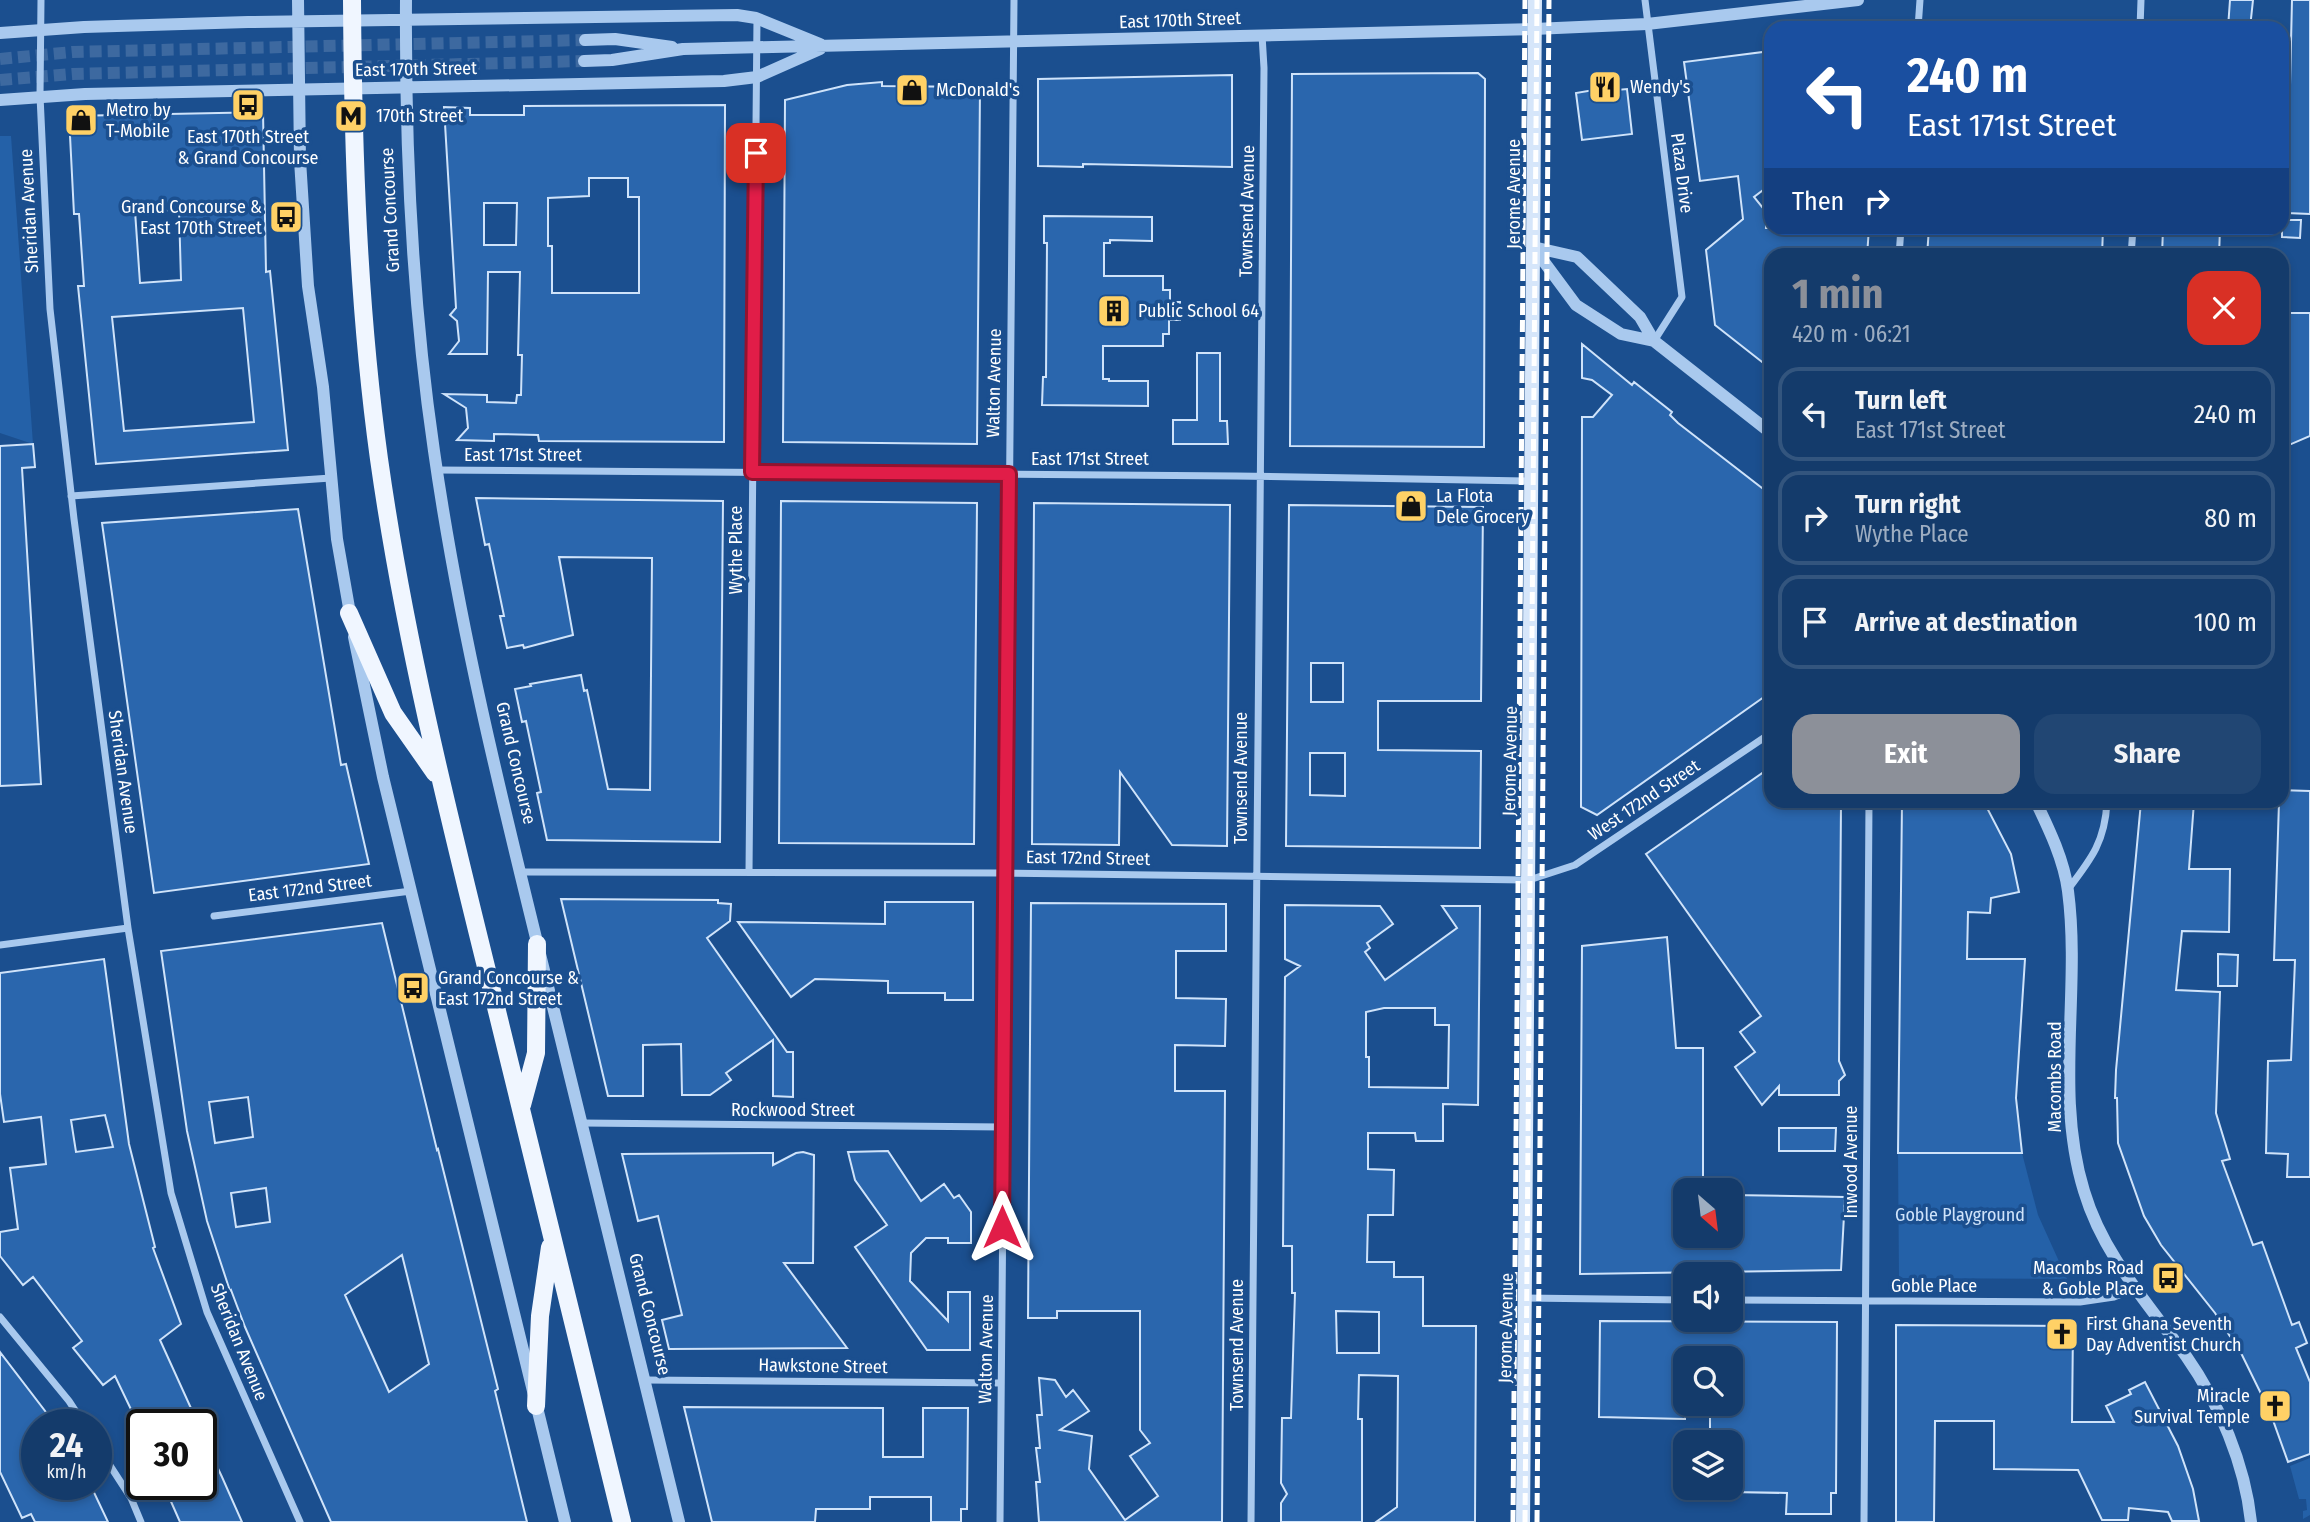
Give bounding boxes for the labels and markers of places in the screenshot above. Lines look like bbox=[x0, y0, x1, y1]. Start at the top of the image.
restaurant icon: Wendy's bbox=[1586, 68, 1624, 106]
shop icon: McDonald's bbox=[893, 71, 931, 109]
place label: Wendy's bbox=[1630, 76, 1691, 98]
place label: McDonald's bbox=[936, 79, 1020, 101]
bus stop icon: East 170th Street & Grand Concourse bbox=[229, 86, 267, 124]
metro station icon: 170th Street bbox=[332, 97, 370, 135]
place label: Metro by T-Mobile bbox=[106, 99, 171, 142]
shop icon: Metro by T-Mobile bbox=[62, 101, 100, 139]
place label: 170th Street bbox=[376, 105, 463, 127]
pin bbox=[726, 123, 786, 183]
place label: East 170th Street & Grand Concourse bbox=[177, 126, 319, 169]
place label: Grand Concourse & East 170th Street bbox=[121, 196, 262, 239]
bus stop icon: Grand Concourse & East 170th Street bbox=[267, 198, 305, 236]
building icon: Public School 64 bbox=[1095, 292, 1133, 330]
place label: Public School 64 bbox=[1138, 300, 1259, 322]
place label: La Flota Dele Grocery bbox=[1436, 485, 1529, 528]
shop icon: La Flota Dele Grocery bbox=[1392, 487, 1430, 525]
place label: Grand Concourse & East 172nd Street bbox=[438, 967, 579, 1010]
bus stop icon: Grand Concourse & East 172nd Street bbox=[394, 969, 432, 1007]
place label: Macombs Road & Goble Place bbox=[2033, 1257, 2144, 1300]
bus stop icon: Macombs Road & Goble Place bbox=[2149, 1259, 2187, 1297]
place label: First Ghana Seventh Day Adventist Church bbox=[2086, 1313, 2242, 1356]
church icon: First Ghana Seventh Day Adventist Church bbox=[2043, 1315, 2081, 1353]
place label: Miracle Survival Temple bbox=[2134, 1385, 2250, 1428]
church icon: Miracle Survival Temple bbox=[2256, 1387, 2294, 1425]

